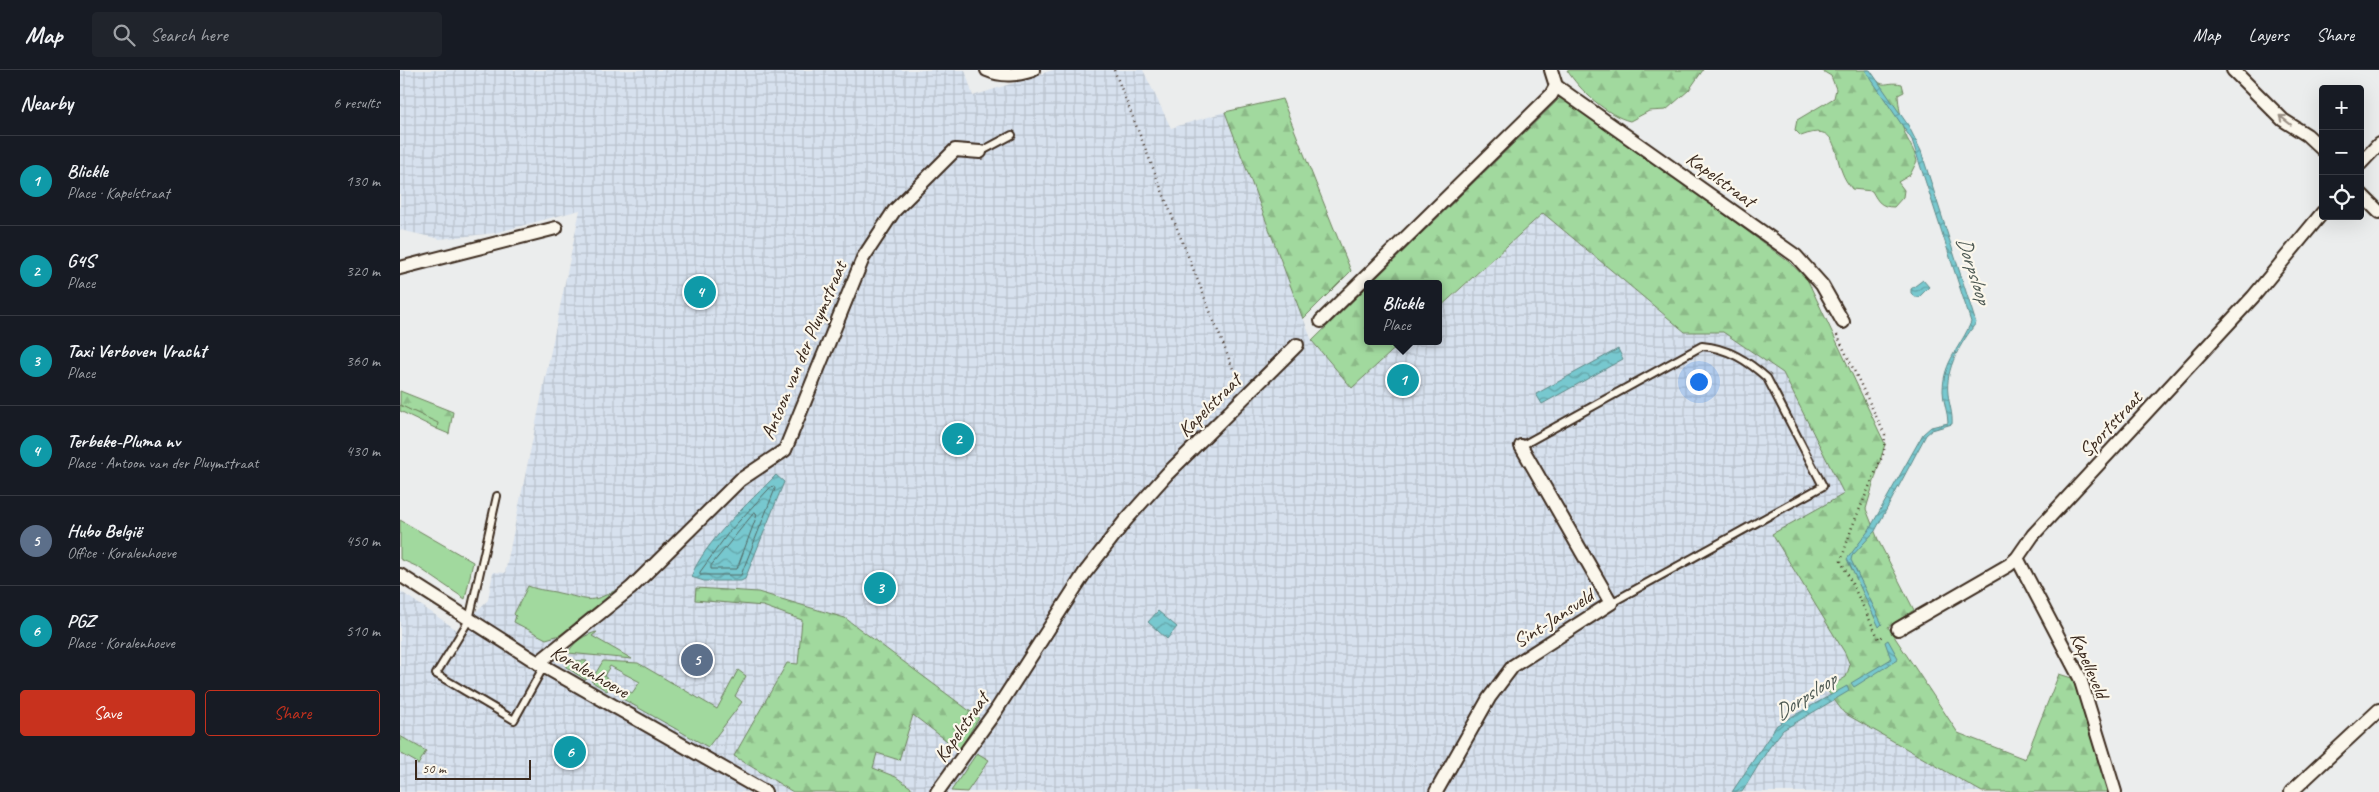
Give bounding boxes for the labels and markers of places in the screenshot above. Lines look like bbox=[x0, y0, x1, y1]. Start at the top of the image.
pin: 4 bbox=[684, 273, 716, 311]
pin: 1 bbox=[1387, 361, 1419, 399]
pin: 2 bbox=[942, 420, 974, 458]
pin: 3 bbox=[864, 569, 896, 607]
pin: 5 bbox=[681, 641, 713, 679]
pin: 6 bbox=[554, 733, 586, 771]

